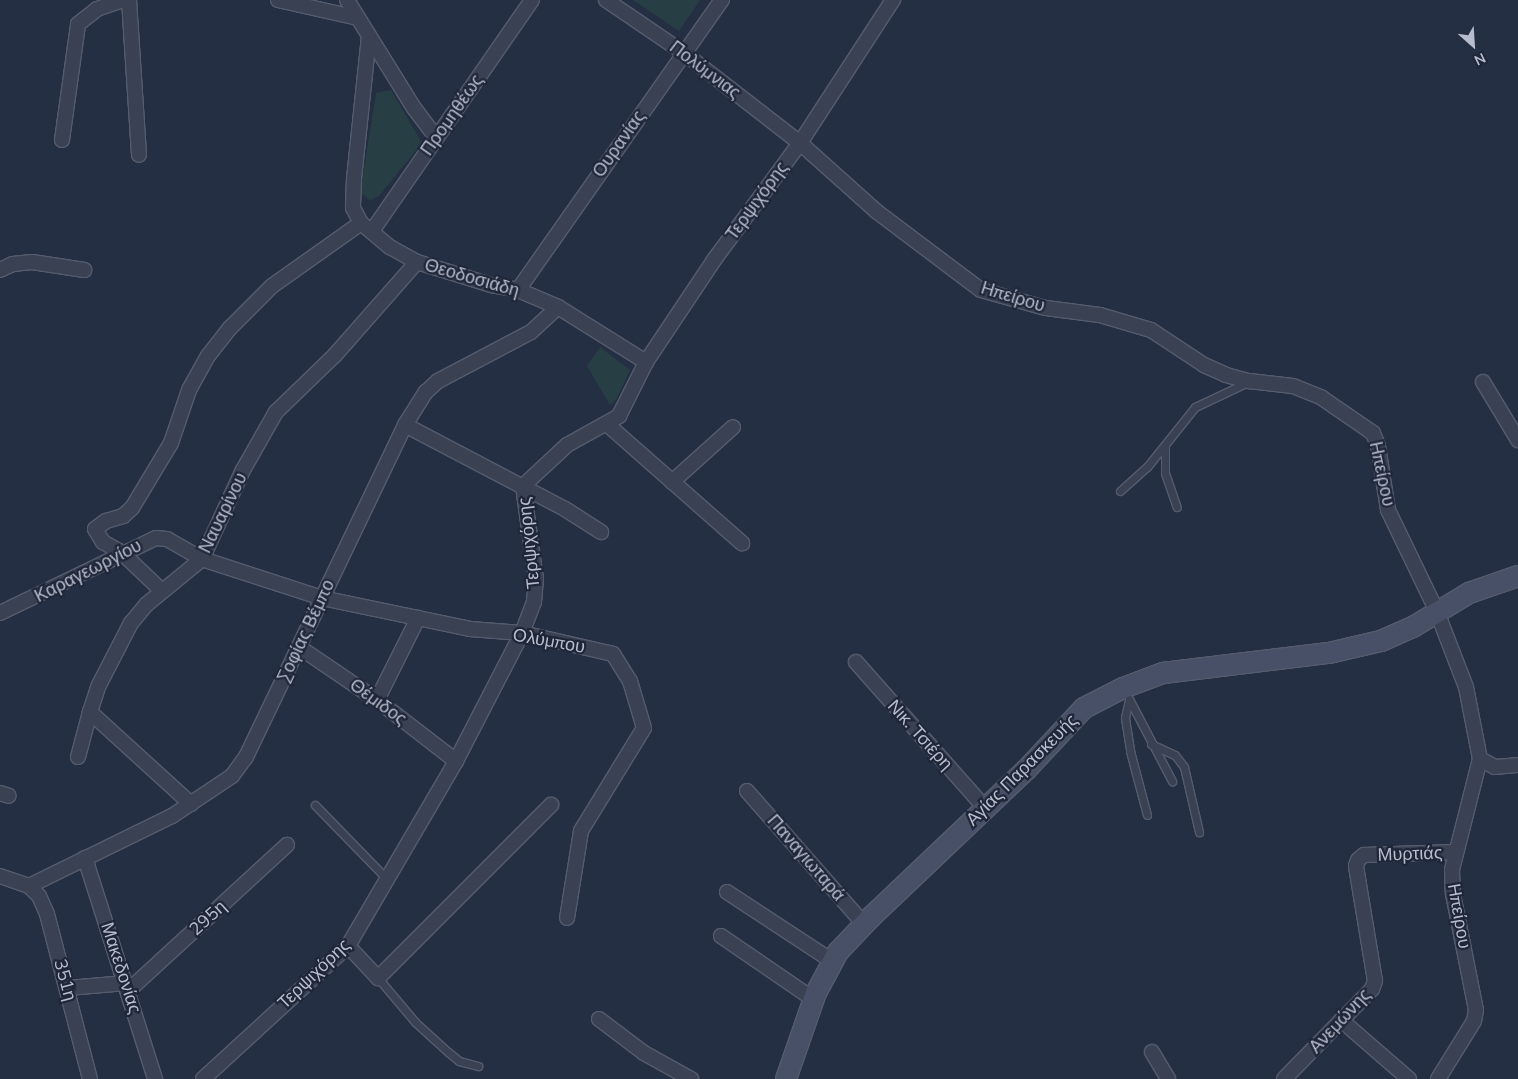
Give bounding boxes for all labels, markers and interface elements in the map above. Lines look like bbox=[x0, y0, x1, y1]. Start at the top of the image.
north arrow bbox=[1448, 20, 1498, 70]
street label: Πολύμνιας bbox=[665, 36, 745, 104]
text: N bbox=[1471, 48, 1489, 70]
street label: Προμηθέως bbox=[416, 70, 488, 160]
street label: Ουρανίας bbox=[588, 106, 650, 182]
street label: Τερψιχόρης bbox=[721, 157, 793, 245]
street label: Θεοδοσιάδη bbox=[422, 254, 522, 302]
street label: Ηπείρου bbox=[978, 277, 1048, 317]
street label: Ηπείρου bbox=[1365, 440, 1399, 508]
street label: Ναυαρίνου bbox=[194, 469, 252, 557]
street label: Τερψιχόρης bbox=[513, 496, 545, 590]
street label: Καραγεωργίου bbox=[31, 535, 145, 607]
street label: Σοφίας Βέμπο bbox=[273, 576, 339, 686]
street label: Ολύμπου bbox=[511, 624, 587, 658]
street label: Θέμιδος bbox=[345, 674, 411, 730]
street label: Νικ. Τσιέρη bbox=[883, 695, 957, 775]
street label: Αγίας Παρασκευής bbox=[962, 710, 1082, 830]
street label: Παναγιωταρά bbox=[763, 810, 849, 906]
street label: Μυρτιάς bbox=[1377, 842, 1443, 866]
street label: Ηπείρου bbox=[1443, 882, 1475, 950]
street label: 295η bbox=[185, 896, 231, 940]
street label: Μακεδονίας bbox=[96, 920, 146, 1016]
street label: Τερψιχόρης bbox=[273, 934, 355, 1014]
street label: 351η bbox=[49, 957, 81, 1003]
street label: Ανεμώνης bbox=[1305, 984, 1375, 1058]

